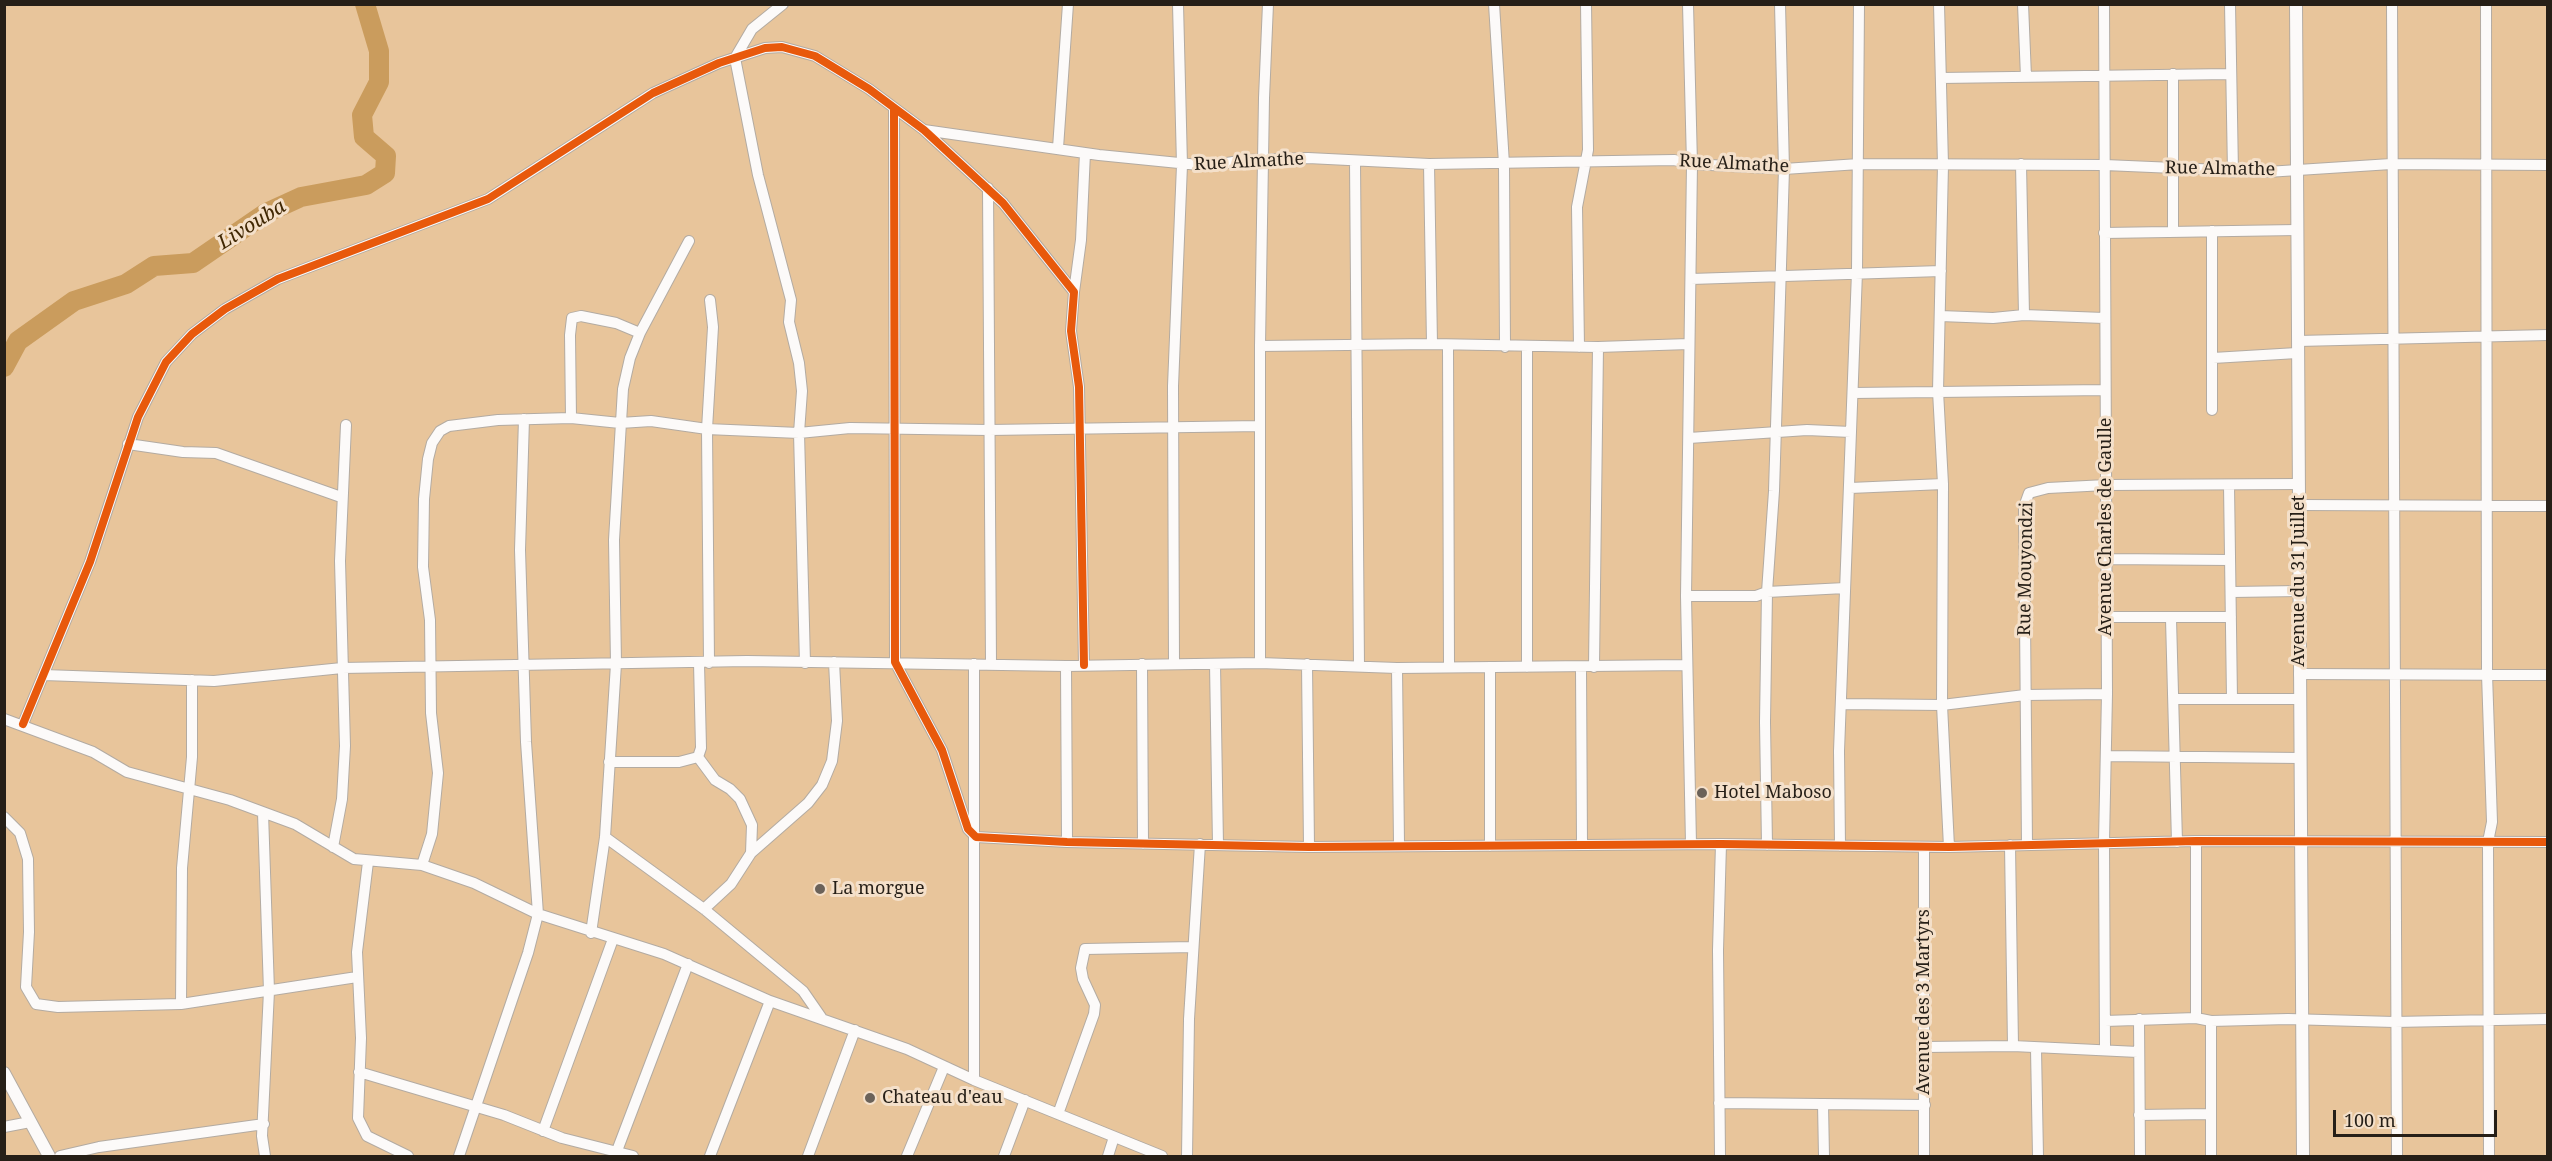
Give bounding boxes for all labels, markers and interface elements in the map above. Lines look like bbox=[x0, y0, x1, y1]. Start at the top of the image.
street label: Rue Almathe bbox=[1193, 148, 1305, 176]
street label: Rue Almathe bbox=[1678, 150, 1790, 178]
street label: Rue Almathe bbox=[2165, 157, 2275, 181]
water label: Livouba bbox=[214, 195, 290, 255]
street label: Avenue Charles de Gaulle bbox=[2095, 418, 2117, 636]
street label: Avenue du 31 Juillet bbox=[2288, 495, 2310, 667]
street label: Rue Mouyondzi bbox=[2014, 502, 2038, 636]
place label: Hotel Maboso bbox=[1714, 782, 1832, 804]
marker: Hotel Maboso bbox=[1695, 786, 1709, 800]
place label: La morgue bbox=[832, 878, 925, 900]
marker: La morgue bbox=[813, 882, 827, 896]
street label: Avenue des 3 Martyrs bbox=[1913, 909, 1935, 1095]
place label: Chateau d'eau bbox=[882, 1087, 1003, 1109]
marker: Chateau d'eau bbox=[863, 1091, 877, 1105]
scale bar bbox=[2336, 1098, 2500, 1136]
text: 100 m bbox=[2344, 1108, 2396, 1132]

